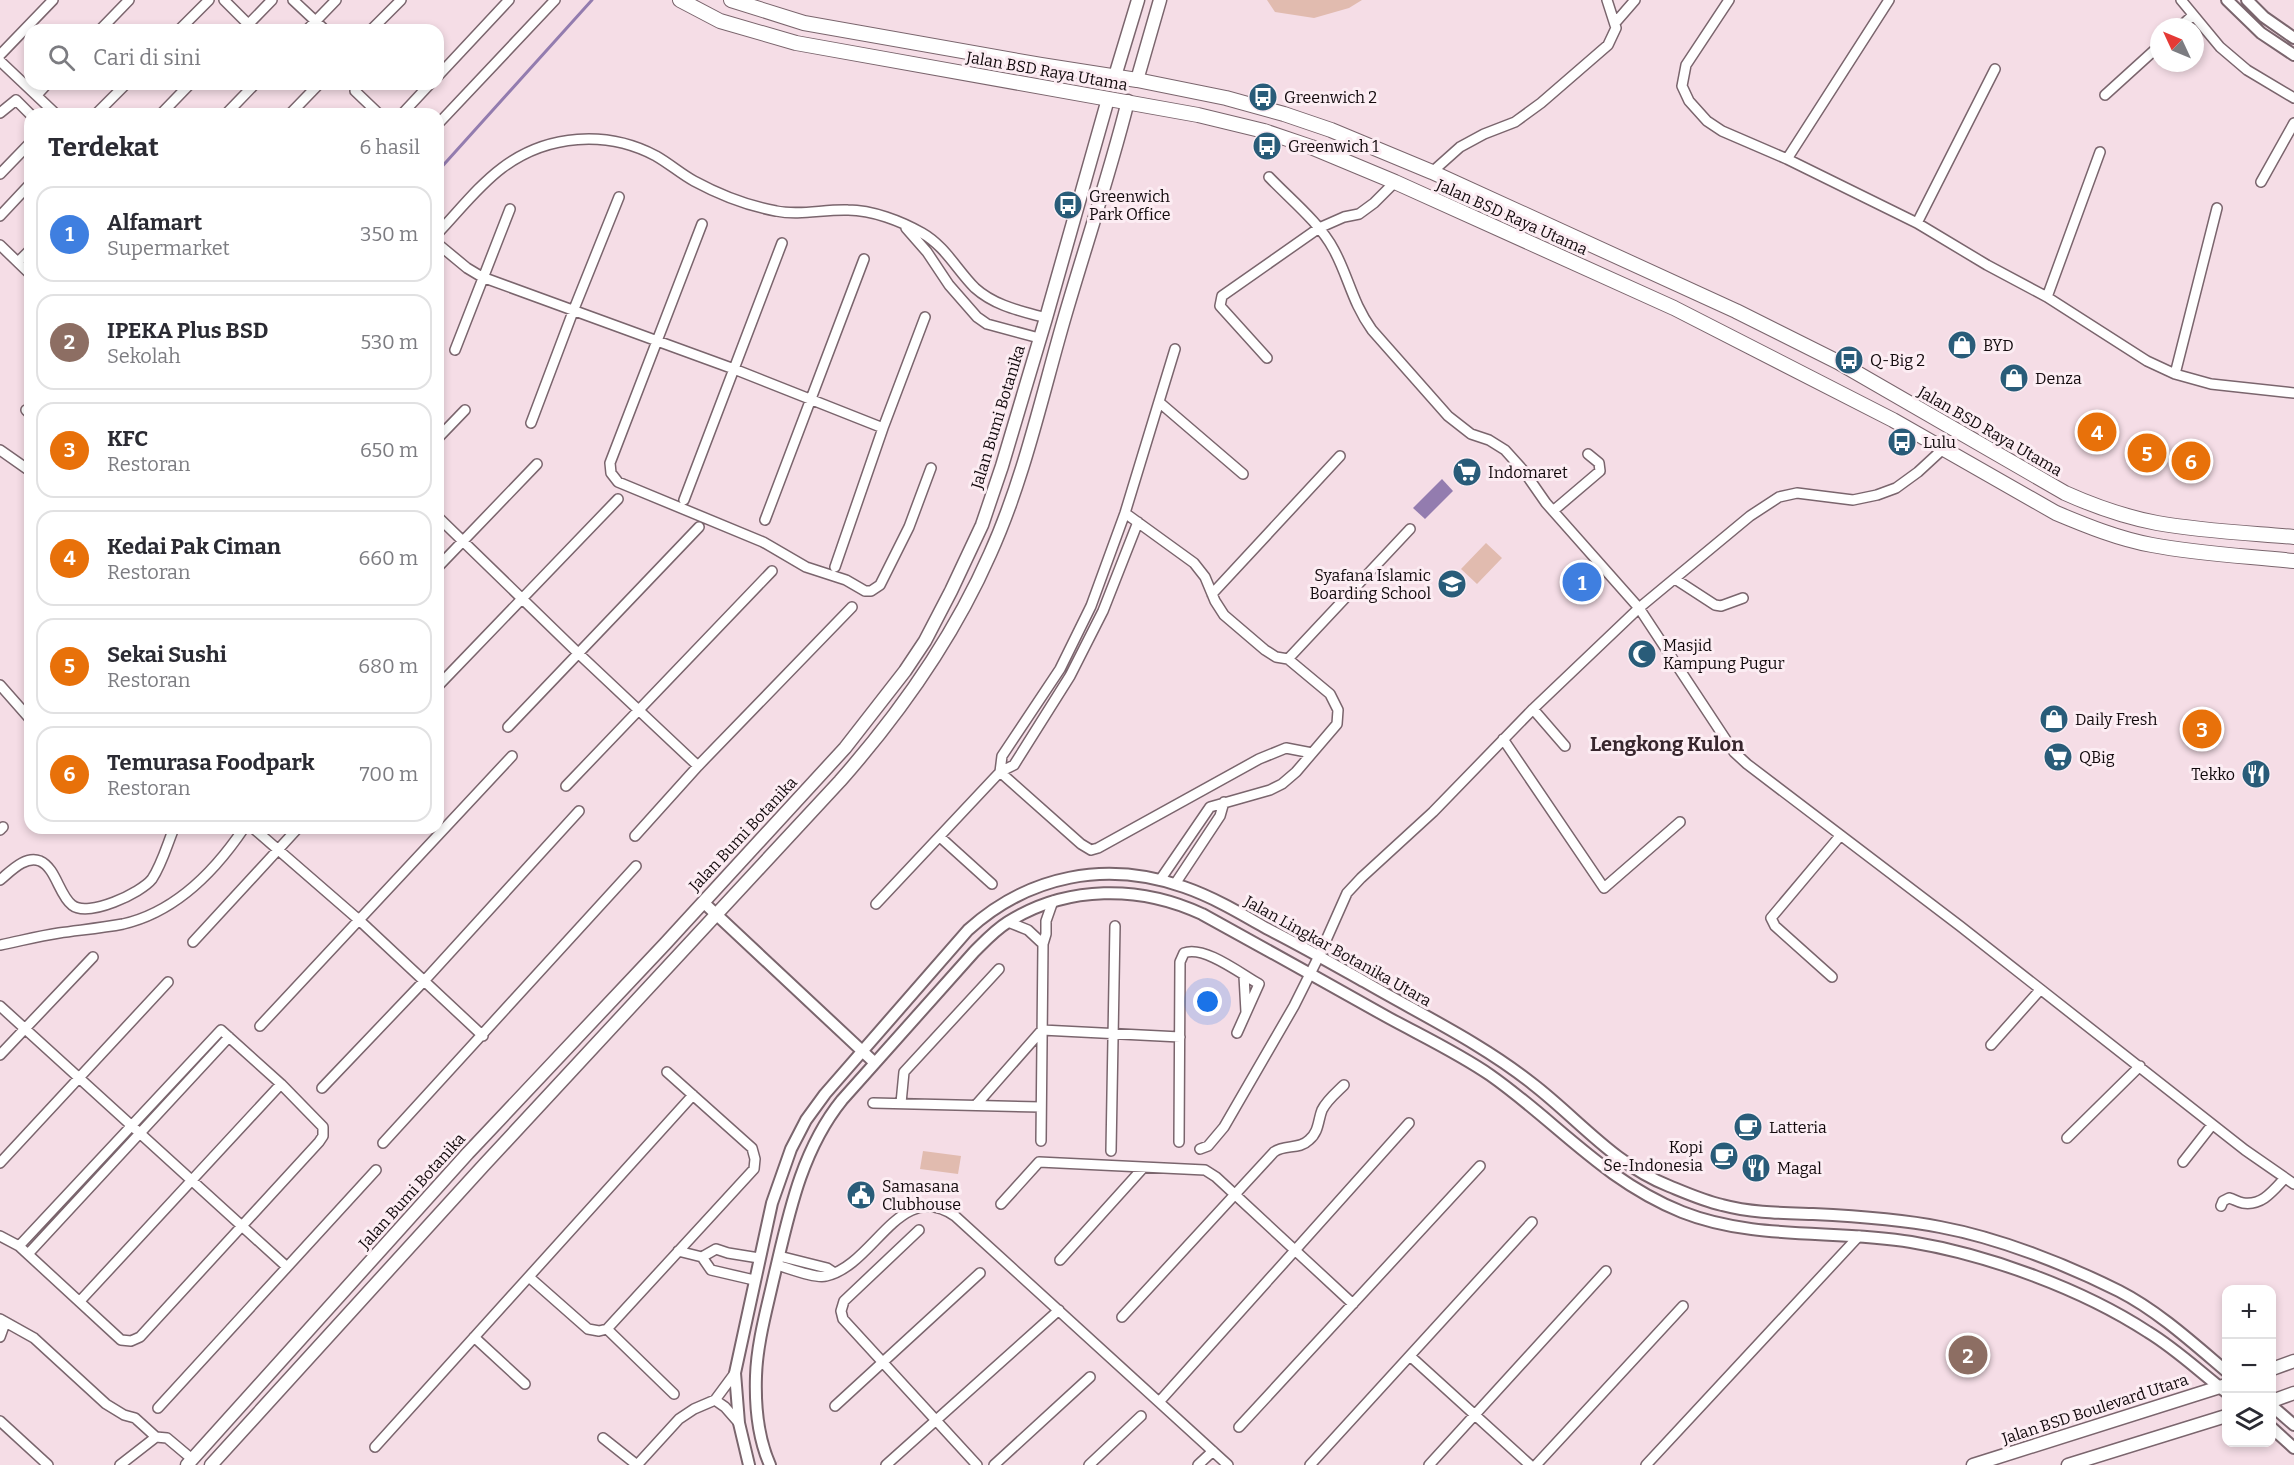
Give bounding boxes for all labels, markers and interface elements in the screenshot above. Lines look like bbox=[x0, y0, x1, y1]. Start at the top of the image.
north arrow bbox=[2150, 18, 2204, 72]
search box bbox=[24, 24, 444, 90]
icon: search bbox=[45, 41, 78, 74]
text: Cari di sini bbox=[93, 44, 201, 71]
street label: Jalan BSD Raya Utama bbox=[964, 47, 1129, 95]
bus stop icon: Greenwich 2 bbox=[1247, 81, 1279, 113]
place label: Greenwich 2 bbox=[1284, 88, 1377, 107]
bus stop icon: Greenwich 1 bbox=[1251, 130, 1283, 162]
text: Terdekat bbox=[48, 132, 159, 163]
text: 6 hasil bbox=[360, 135, 420, 159]
place label: Greenwich 1 bbox=[1288, 137, 1379, 156]
street label: Jalan BSD Raya Utama bbox=[1433, 175, 1591, 259]
place label: Greenwich Park Office bbox=[1089, 187, 1171, 224]
bus stop icon: Greenwich Park Office bbox=[1052, 189, 1084, 221]
text: Alfamart bbox=[107, 209, 202, 236]
text: 1 bbox=[65, 222, 74, 246]
text: 350 m bbox=[360, 222, 418, 246]
text: Supermarket bbox=[107, 236, 230, 260]
text: IPEKA Plus BSD bbox=[107, 317, 268, 344]
shop icon: BYD bbox=[1946, 329, 1978, 361]
text: 2 bbox=[64, 330, 75, 354]
text: 530 m bbox=[360, 330, 418, 354]
place label: BYD bbox=[1983, 336, 2014, 355]
street label: Jalan Bumi Botanika bbox=[967, 343, 1029, 492]
text: Sekolah bbox=[107, 344, 181, 368]
bus stop icon: Q-Big 2 bbox=[1833, 344, 1865, 376]
place label: Q-Big 2 bbox=[1870, 351, 1925, 370]
shop icon: Denza bbox=[1998, 362, 2030, 394]
place label: Denza bbox=[2035, 369, 2082, 388]
street label: Jalan BSD Raya Utama bbox=[1914, 381, 2066, 480]
pin: 4 bbox=[2078, 410, 2116, 454]
text: KFC bbox=[107, 425, 148, 452]
bus stop icon: Lulu bbox=[1886, 426, 1918, 458]
pin: 5 bbox=[2128, 430, 2166, 476]
place label: Lulu bbox=[1923, 433, 1956, 452]
text: 3 bbox=[64, 438, 75, 462]
text: 650 m bbox=[360, 438, 418, 462]
pin: 6 bbox=[2172, 438, 2210, 484]
text: Restoran bbox=[107, 452, 191, 476]
supermarket icon: Indomaret bbox=[1451, 456, 1483, 488]
place label: Indomaret bbox=[1488, 463, 1568, 482]
text: Kedai Pak Ciman bbox=[107, 533, 281, 560]
text: 4 bbox=[63, 546, 76, 570]
text: 660 m bbox=[359, 546, 418, 570]
text: Restoran bbox=[107, 560, 191, 584]
pin: 1 bbox=[1562, 560, 1602, 604]
place label: Syafana Islamic Boarding School bbox=[1309, 566, 1431, 603]
school or university icon: Syafana Islamic Boarding School bbox=[1436, 568, 1468, 600]
place label: Masjid Kampung Pugur bbox=[1663, 636, 1785, 673]
mosque icon: Masjid Kampung Pugur bbox=[1626, 638, 1658, 670]
text: Sekai Sushi bbox=[107, 641, 227, 668]
text: 5 bbox=[64, 654, 75, 678]
text: 680 m bbox=[358, 654, 418, 678]
text: Restoran bbox=[107, 668, 191, 692]
shop icon: Daily Fresh bbox=[2038, 703, 2070, 735]
pin: 3 bbox=[2182, 706, 2222, 752]
place label: Daily Fresh bbox=[2075, 710, 2158, 729]
district label: Lengkong Kulon bbox=[1590, 732, 1744, 756]
supermarket icon: QBig bbox=[2042, 741, 2074, 773]
place label: QBig bbox=[2079, 748, 2115, 767]
text: Temurasa Foodpark bbox=[107, 749, 315, 776]
restaurant icon: Tekko bbox=[2240, 758, 2272, 790]
text: 6 bbox=[64, 762, 75, 786]
text: 700 m bbox=[360, 762, 418, 786]
place label: Tekko bbox=[2191, 765, 2235, 784]
street label: Jalan Bumi Botanika bbox=[684, 773, 801, 896]
text: Restoran bbox=[107, 776, 191, 800]
street label: Jalan Lingkar Botanika Utara bbox=[1240, 891, 1435, 1011]
your location bbox=[1193, 987, 1222, 1016]
cafe icon: Latteria bbox=[1732, 1111, 1764, 1143]
place label: Latteria bbox=[1769, 1118, 1827, 1137]
street label: Jalan Bumi Botanika bbox=[354, 1129, 469, 1254]
place label: Kopi Se-Indonesia bbox=[1603, 1138, 1703, 1175]
cafe icon: Kopi Se-Indonesia bbox=[1708, 1140, 1740, 1172]
restaurant icon: Magal bbox=[1740, 1152, 1772, 1184]
place label: Magal bbox=[1777, 1159, 1822, 1178]
place label: Samasana Clubhouse bbox=[882, 1177, 961, 1214]
public building icon: Samasana Clubhouse bbox=[845, 1179, 877, 1211]
map controls bbox=[2222, 1285, 2276, 1447]
button: + bbox=[2222, 1285, 2276, 1339]
pin: 2 bbox=[1948, 1332, 1988, 1378]
button: − bbox=[2222, 1339, 2276, 1393]
street label: Jalan BSD Boulevard Utara bbox=[1999, 1370, 2191, 1448]
button: layers bbox=[2222, 1393, 2276, 1447]

